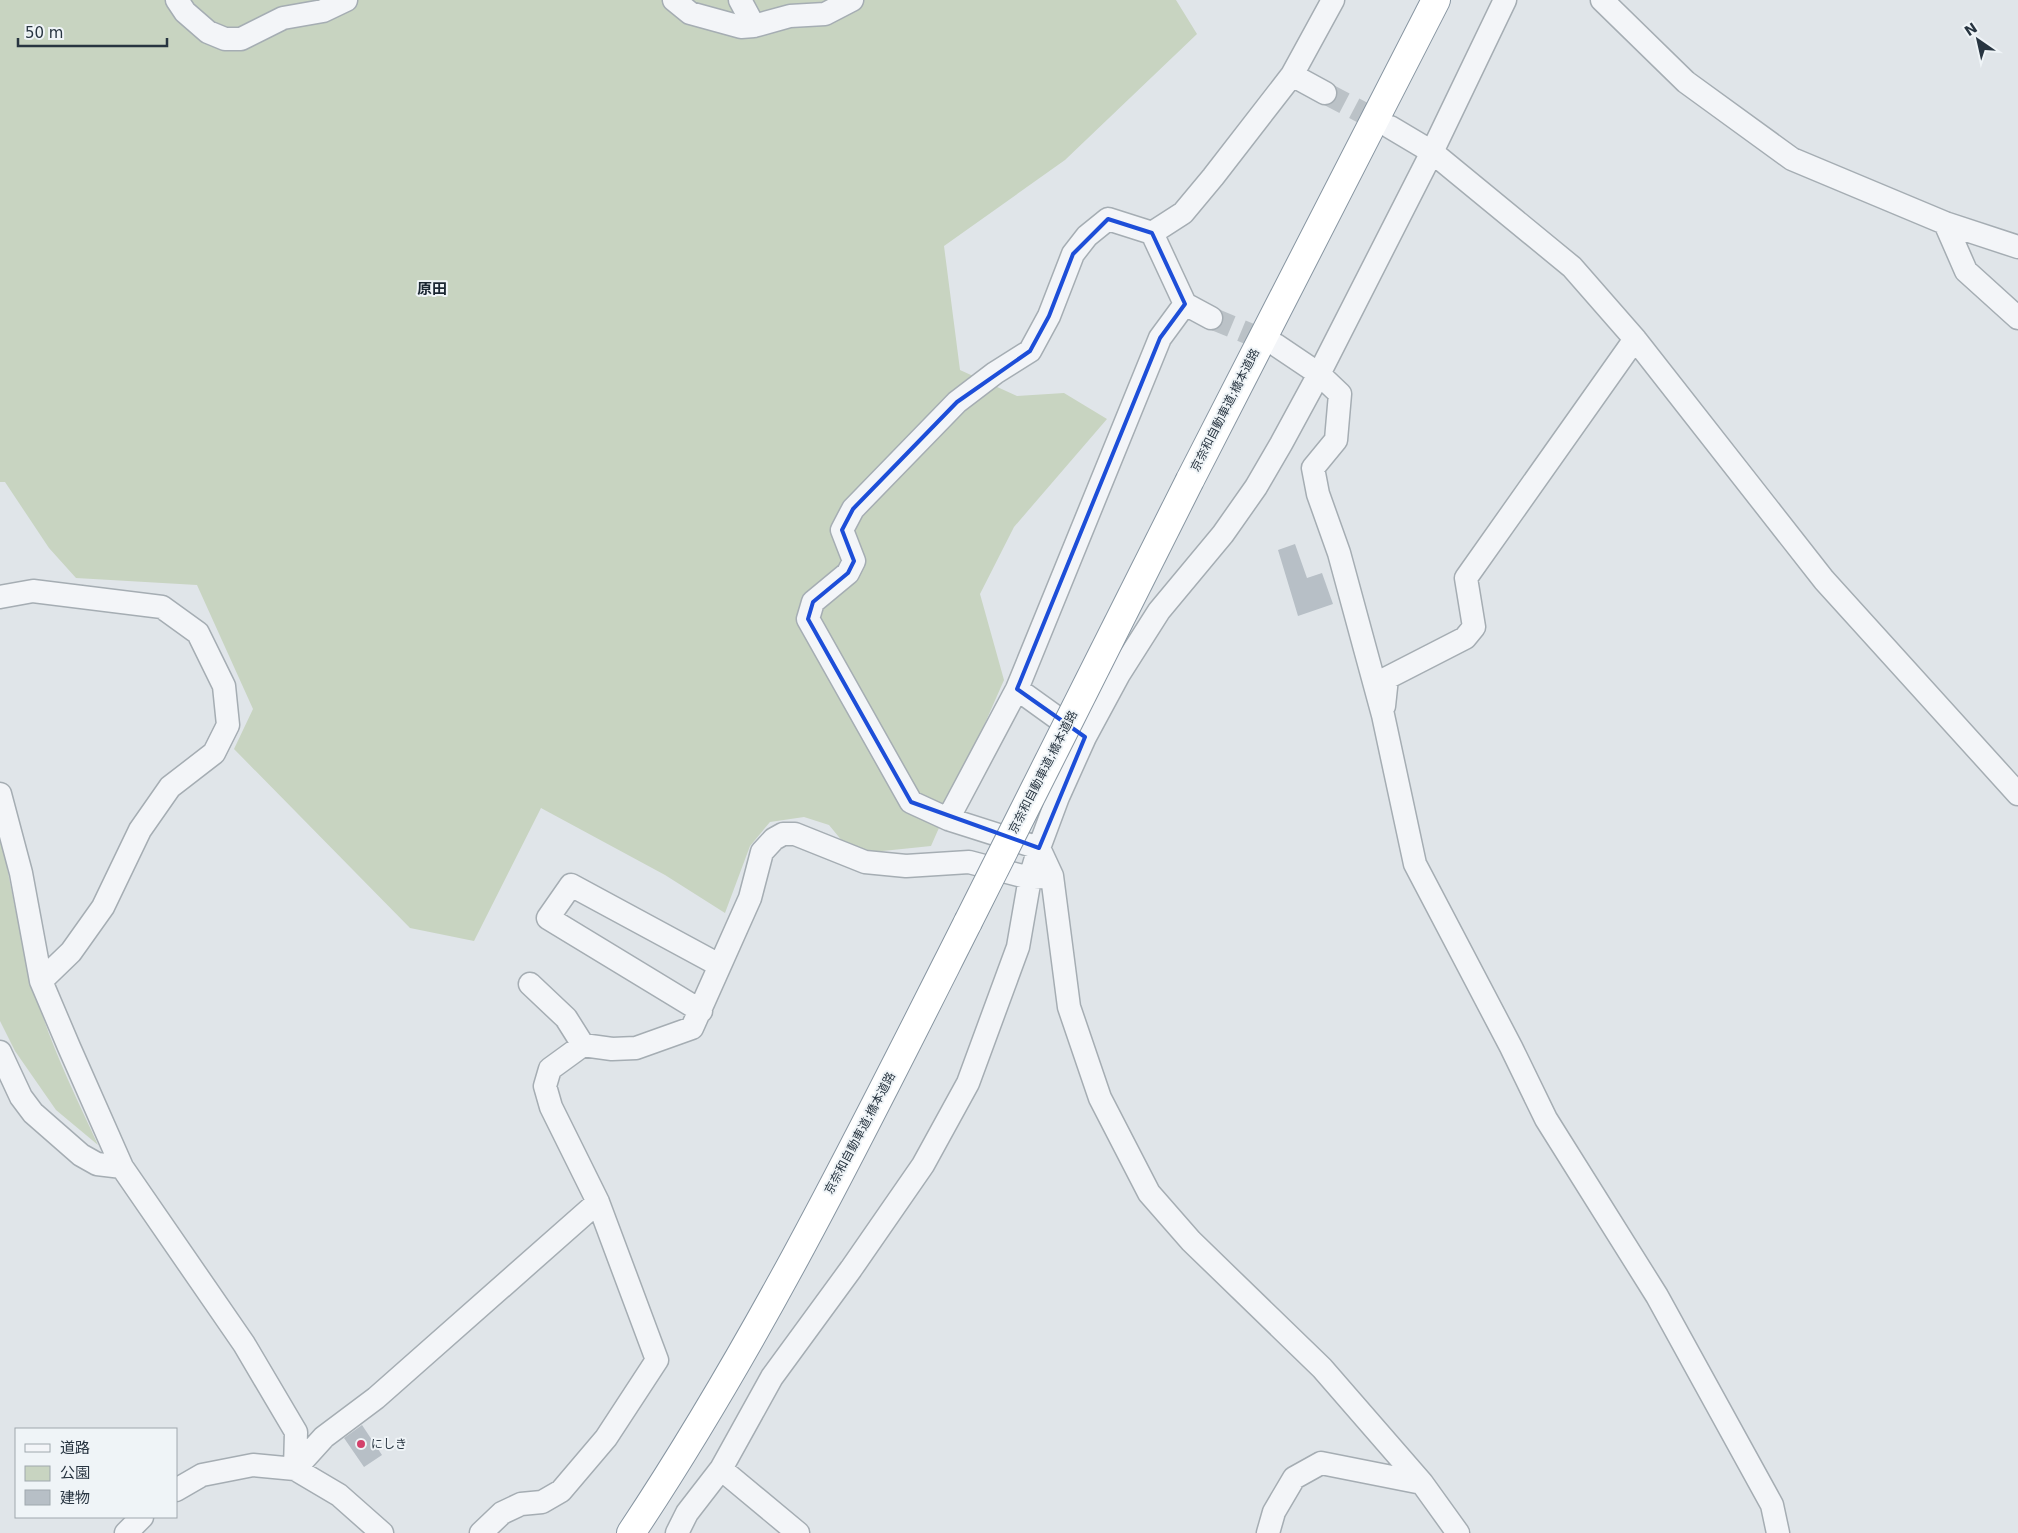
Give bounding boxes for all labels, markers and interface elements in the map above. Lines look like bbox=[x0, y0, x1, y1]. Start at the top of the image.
scale bar bbox=[18, 15, 166, 47]
north arrow bbox=[1953, 15, 2003, 65]
text: N bbox=[1961, 19, 1980, 39]
text: 50 m bbox=[25, 24, 63, 42]
district label: 原田 bbox=[417, 280, 447, 298]
street label: 京奈和自動車道;橋本道路 bbox=[1188, 346, 1262, 474]
street label: 京奈和自動車道;橋本道路 bbox=[1006, 708, 1080, 836]
street label: 京奈和自動車道;橋本道路 bbox=[822, 1070, 898, 1196]
legend bbox=[15, 1428, 178, 1518]
place label: にしき bbox=[371, 1437, 407, 1451]
marker: にしき bbox=[355, 1438, 367, 1450]
text: 道路 bbox=[60, 1439, 90, 1457]
text: 公園 bbox=[60, 1464, 90, 1482]
text: 建物 bbox=[60, 1489, 90, 1507]

